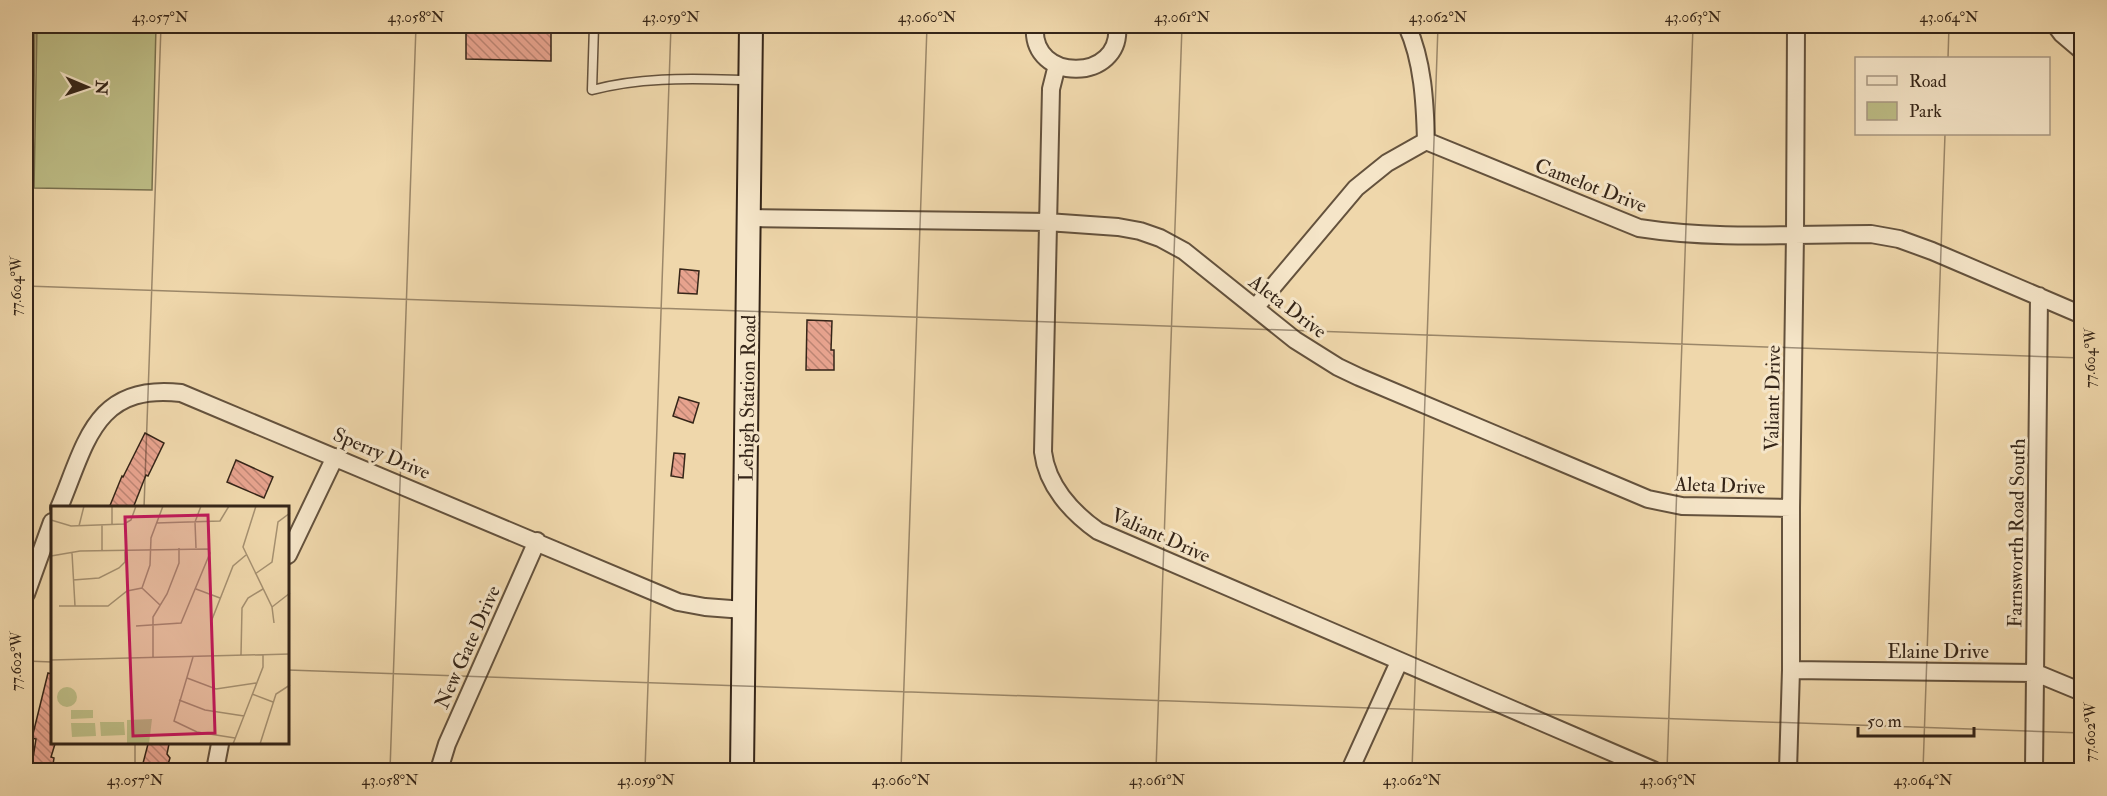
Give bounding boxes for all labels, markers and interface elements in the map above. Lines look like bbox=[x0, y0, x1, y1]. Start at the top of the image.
text: 43.057°N bbox=[132, 8, 189, 27]
text: 43.058°N bbox=[388, 8, 445, 27]
text: 43.059°N bbox=[642, 8, 700, 27]
text: 43.060°N bbox=[898, 8, 957, 27]
text: 43.061°N bbox=[1154, 8, 1211, 27]
text: 43.062°N bbox=[1409, 8, 1468, 27]
text: 43.063°N bbox=[1665, 8, 1722, 27]
text: 43.064°N bbox=[1920, 8, 1979, 27]
north arrow bbox=[57, 57, 117, 117]
legend bbox=[1855, 57, 2050, 135]
text: Road bbox=[1909, 70, 1947, 93]
text: N bbox=[91, 79, 111, 96]
text: Park bbox=[1909, 100, 1942, 123]
street label: Camelot Drive bbox=[1531, 153, 1650, 218]
text: 77.604°W bbox=[7, 255, 26, 316]
street label: Aleta Drive bbox=[1243, 268, 1331, 344]
street label: Lehigh Station Road bbox=[734, 314, 761, 482]
text: 77.604°W bbox=[2081, 327, 2100, 388]
street label: Valiant Drive bbox=[1759, 345, 1786, 451]
street label: Sperry Drive bbox=[329, 422, 434, 486]
street label: Farnsworth Road South bbox=[2002, 438, 2031, 628]
street label: Aleta Drive bbox=[1673, 471, 1766, 500]
street label: Valiant Drive bbox=[1107, 502, 1214, 568]
inset map bbox=[51, 506, 290, 745]
street label: New Gate Drive bbox=[429, 582, 506, 713]
text: 77.602°W bbox=[7, 630, 26, 691]
street label: Elaine Drive bbox=[1887, 639, 1989, 664]
scale bar bbox=[1858, 700, 1974, 738]
text: 77.602°W bbox=[2081, 701, 2100, 762]
text: 50 m bbox=[1867, 710, 1902, 733]
text: 43.057°N bbox=[107, 771, 164, 790]
text: 43.058°N bbox=[362, 771, 419, 790]
text: 43.059°N bbox=[617, 771, 675, 790]
text: 43.060°N bbox=[872, 771, 931, 790]
text: 43.061°N bbox=[1129, 771, 1186, 790]
text: 43.062°N bbox=[1383, 771, 1442, 790]
text: 43.063°N bbox=[1640, 771, 1697, 790]
text: 43.064°N bbox=[1894, 771, 1953, 790]

